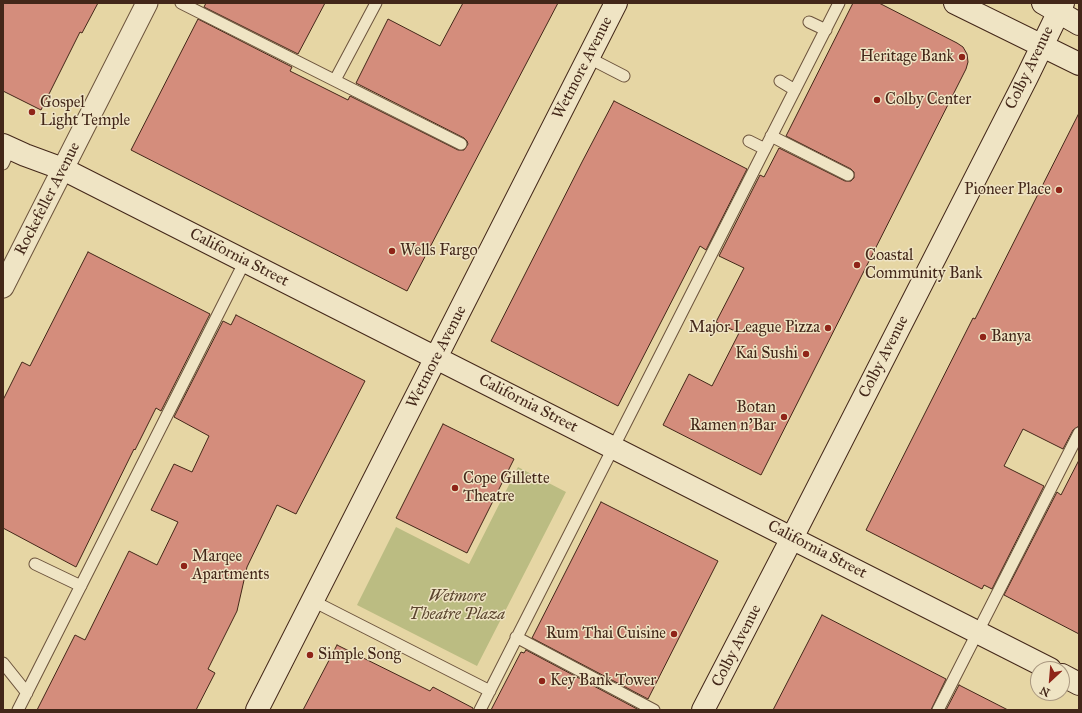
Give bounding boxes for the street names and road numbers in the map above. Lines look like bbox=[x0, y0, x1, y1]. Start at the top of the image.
street label: Wetmore Avenue bbox=[549, 14, 617, 122]
street label: Colby Avenue bbox=[1002, 23, 1058, 113]
street label: Rockefeller Avenue bbox=[11, 139, 85, 259]
street label: California Street bbox=[186, 225, 292, 291]
street label: Wetmore Avenue bbox=[403, 303, 471, 411]
street label: Colby Avenue bbox=[855, 313, 913, 401]
street label: California Street bbox=[475, 371, 581, 437]
street label: California Street bbox=[764, 517, 870, 583]
street label: Colby Avenue bbox=[708, 602, 766, 690]

